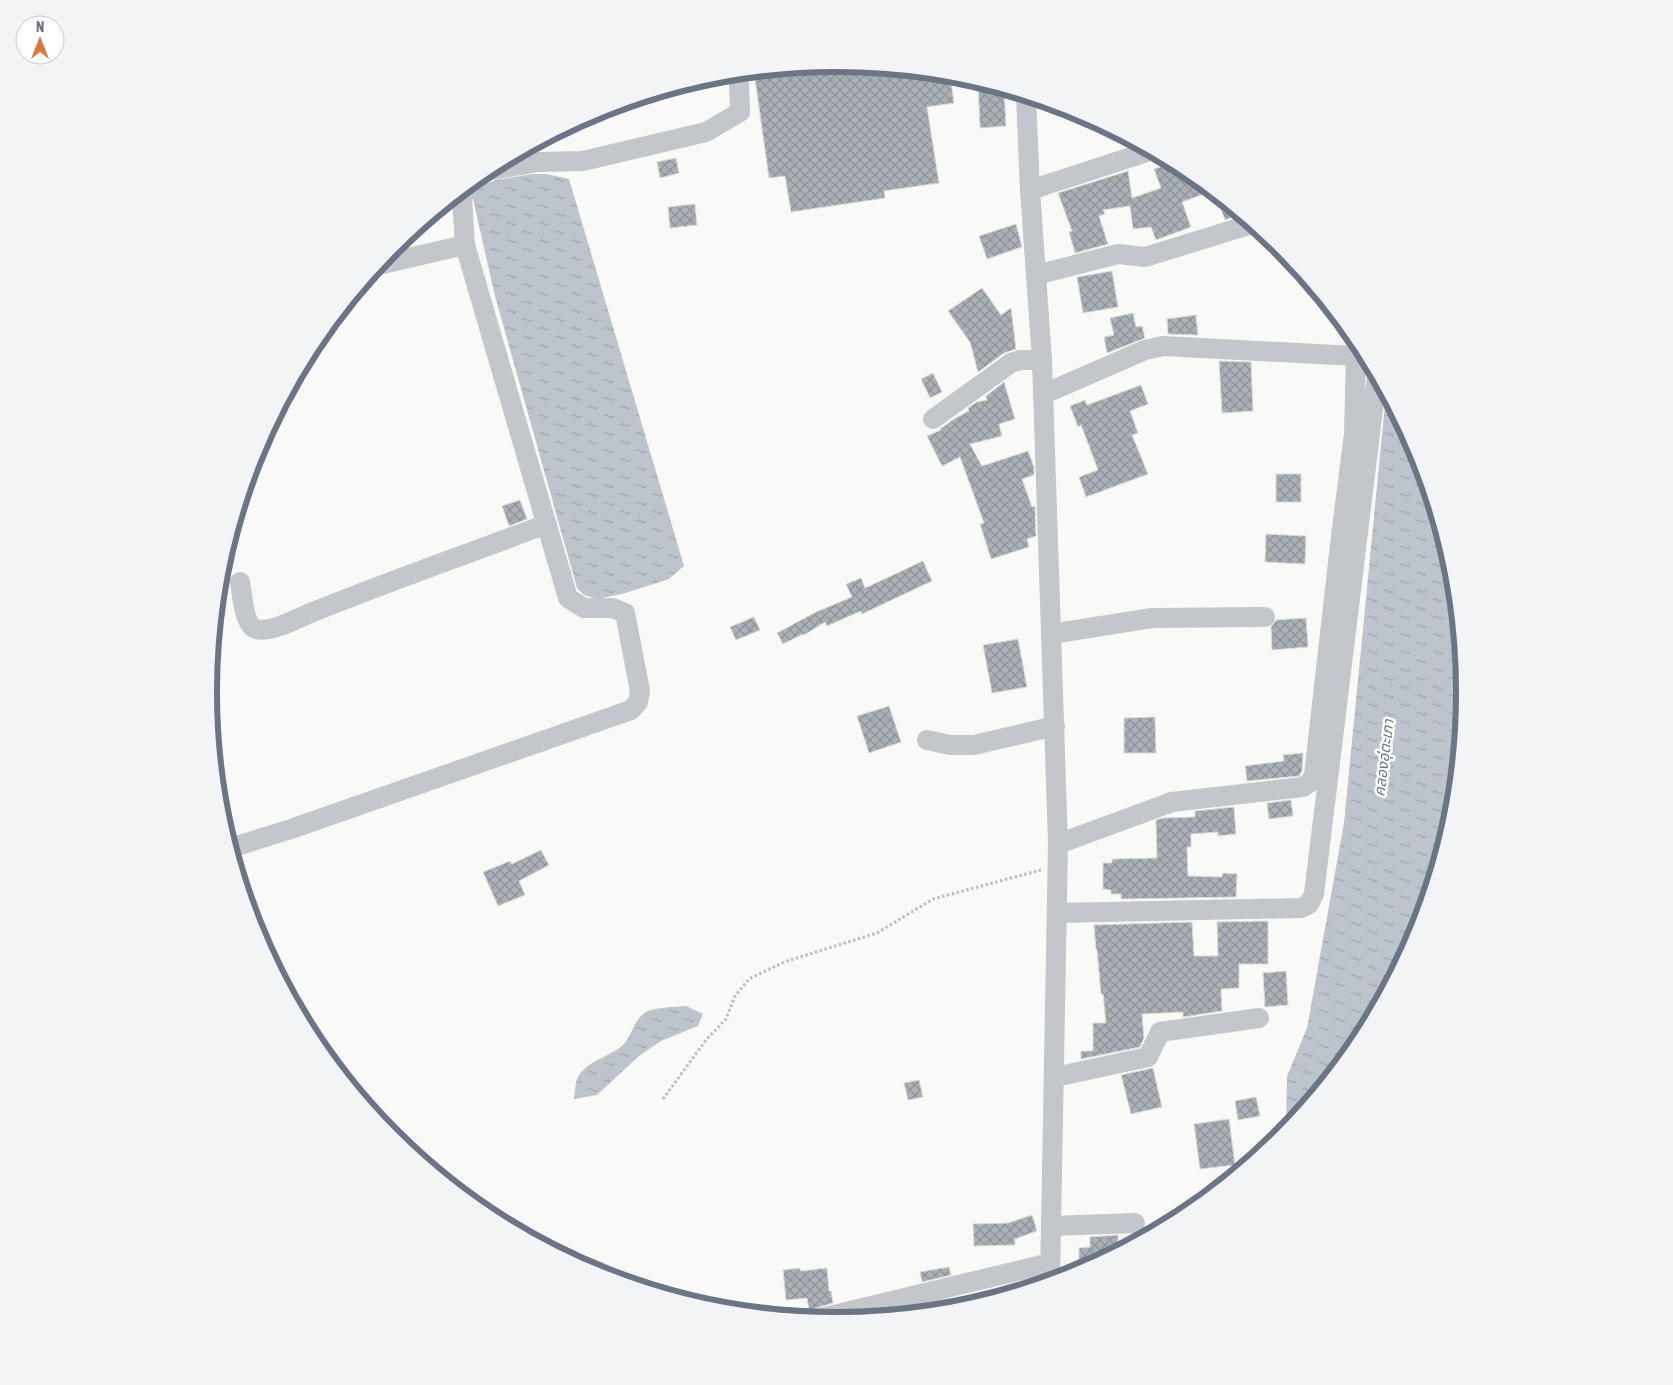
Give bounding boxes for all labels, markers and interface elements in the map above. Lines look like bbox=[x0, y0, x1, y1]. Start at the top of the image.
north arrow bbox=[15, 15, 65, 65]
text: N bbox=[36, 19, 44, 35]
water label: คลองอุ่ตะเภา bbox=[1370, 718, 1398, 797]

